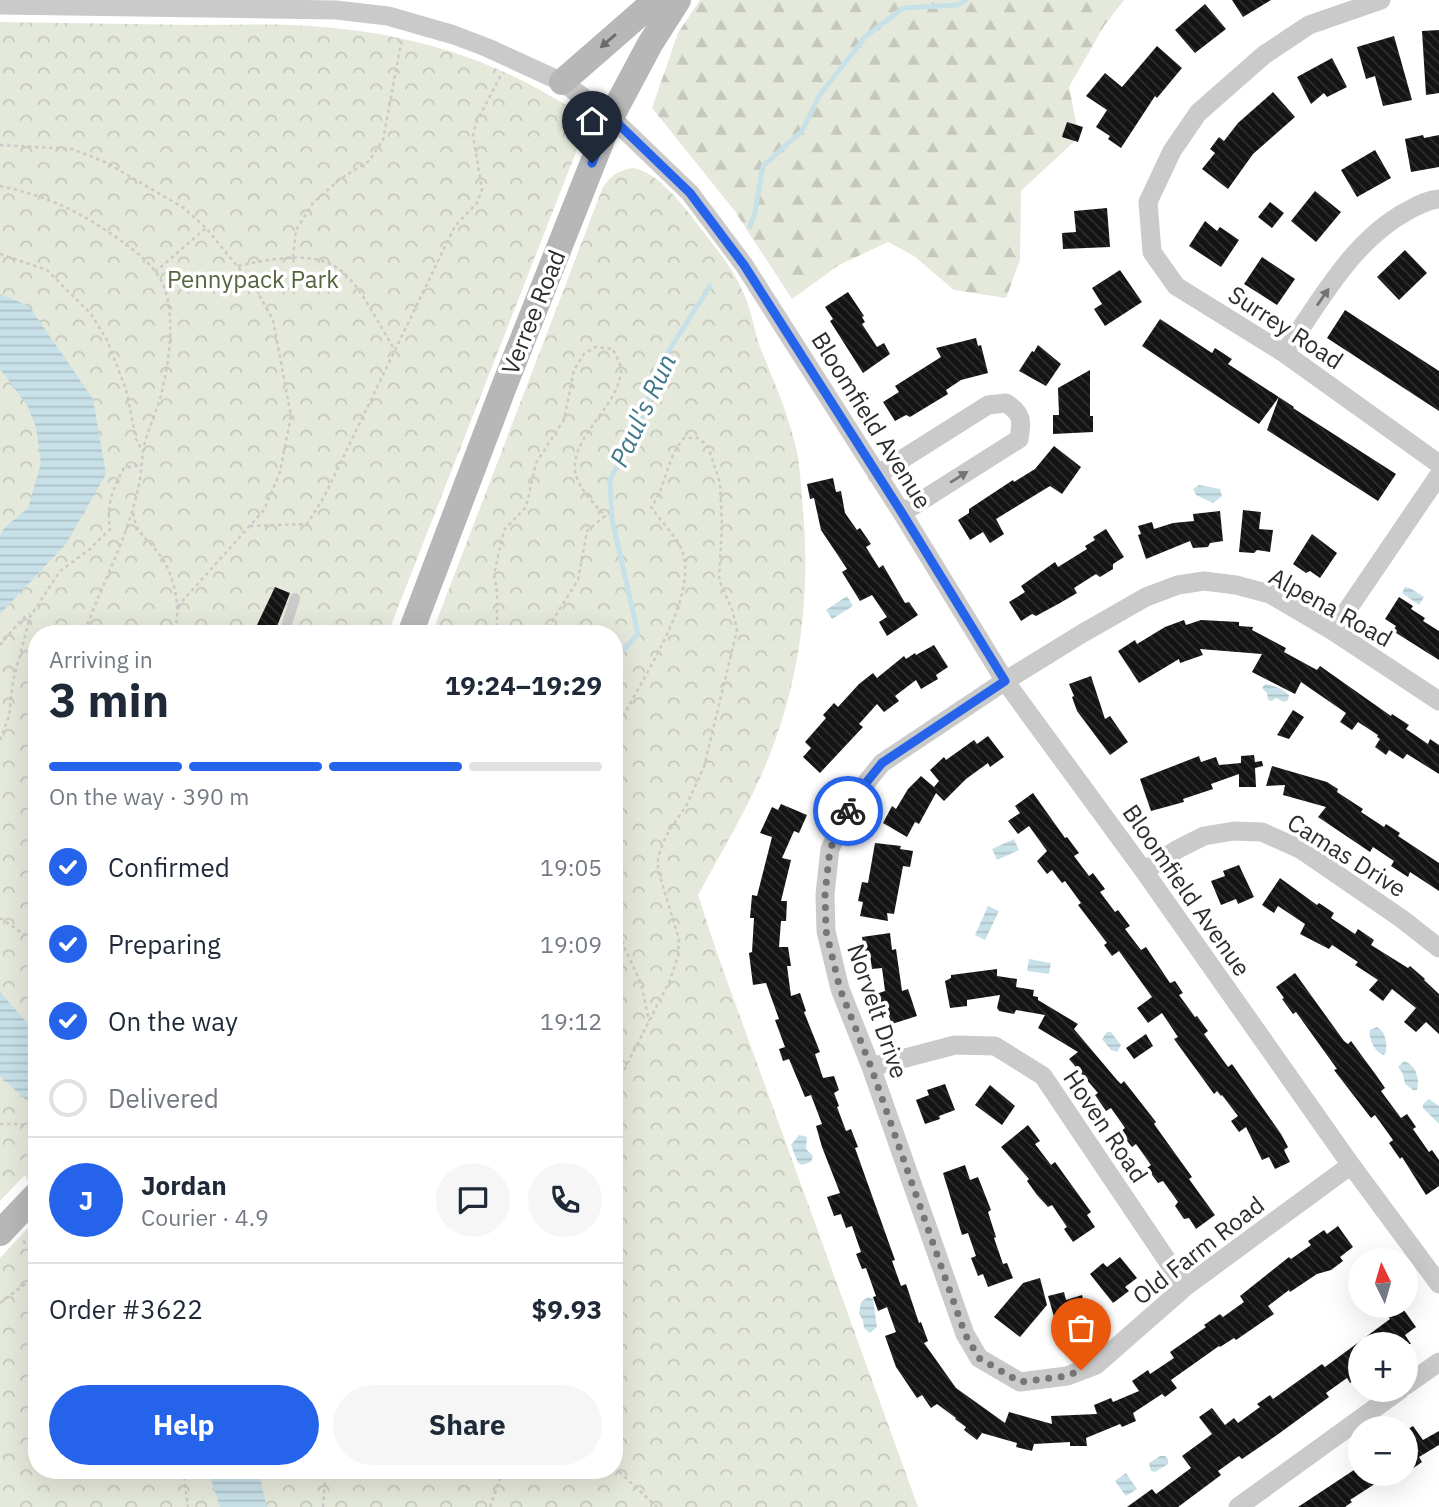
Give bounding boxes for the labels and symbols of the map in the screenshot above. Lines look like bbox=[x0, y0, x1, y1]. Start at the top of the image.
one-way arrow bbox=[600, 33, 617, 48]
pin bbox=[562, 91, 622, 163]
street label: Verree Road bbox=[493, 245, 573, 379]
park label: Pennypack Park bbox=[167, 263, 339, 295]
street label: Surrey Road bbox=[1222, 278, 1350, 376]
one-way arrow bbox=[1316, 288, 1330, 306]
street label: Bloomfield Avenue bbox=[805, 325, 939, 515]
water label: Paul's Run bbox=[601, 348, 683, 472]
one-way arrow bbox=[950, 470, 969, 483]
street label: Alpena Road bbox=[1264, 560, 1398, 654]
courier bbox=[813, 776, 883, 846]
street label: Bloomfield Avenue bbox=[1116, 798, 1258, 982]
street label: Camas Drive bbox=[1281, 806, 1413, 904]
street label: Norvelt Drive bbox=[840, 939, 916, 1083]
street label: Hoven Road bbox=[1057, 1063, 1155, 1189]
street label: Old Farm Road bbox=[1126, 1188, 1270, 1312]
north arrow bbox=[1348, 1248, 1418, 1318]
pin bbox=[1051, 1298, 1111, 1370]

